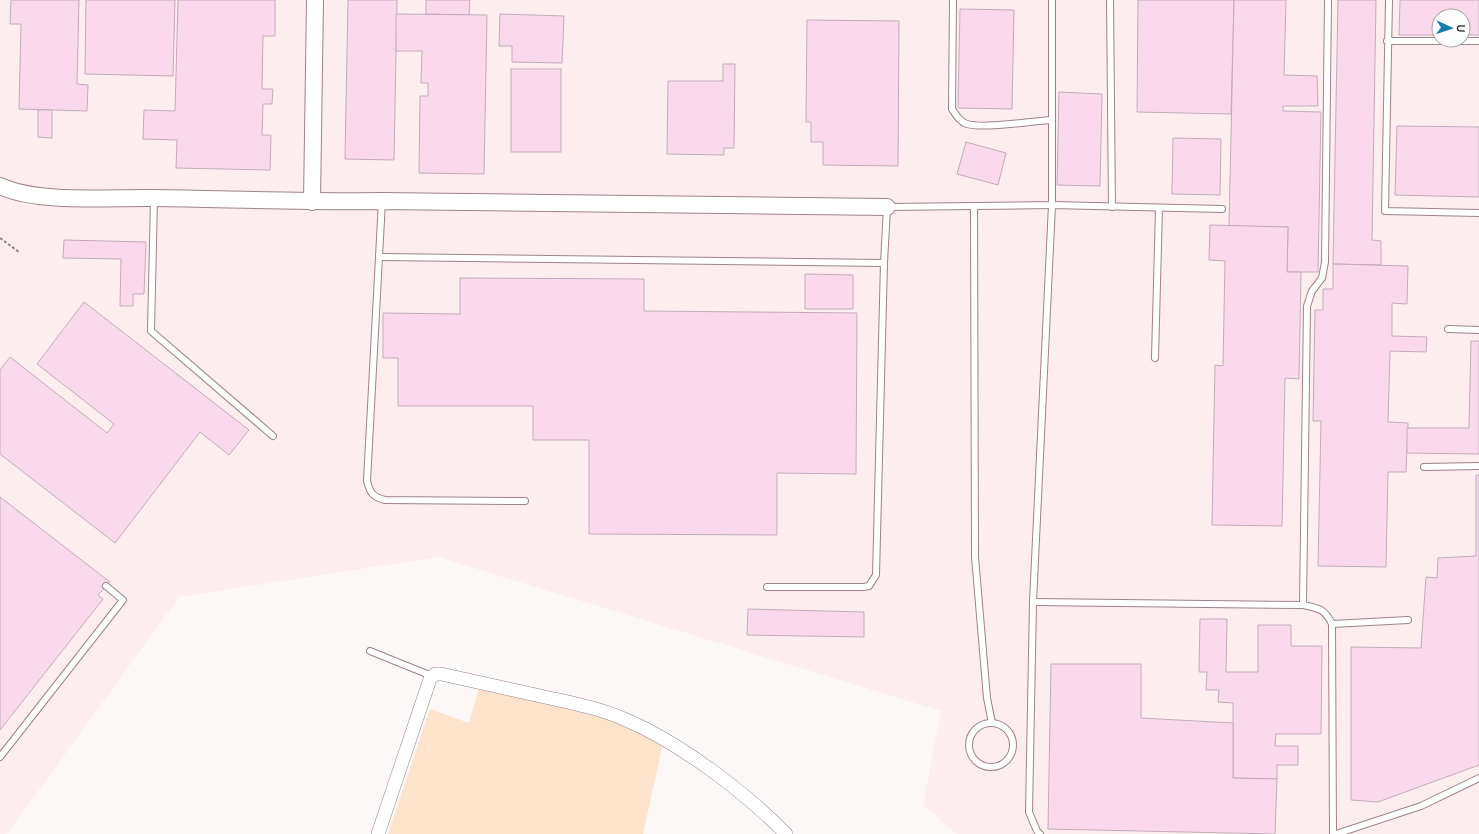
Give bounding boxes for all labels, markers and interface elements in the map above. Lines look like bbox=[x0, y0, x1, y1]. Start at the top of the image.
north arrow bbox=[1431, 8, 1471, 48]
text: U bbox=[1454, 24, 1469, 33]

